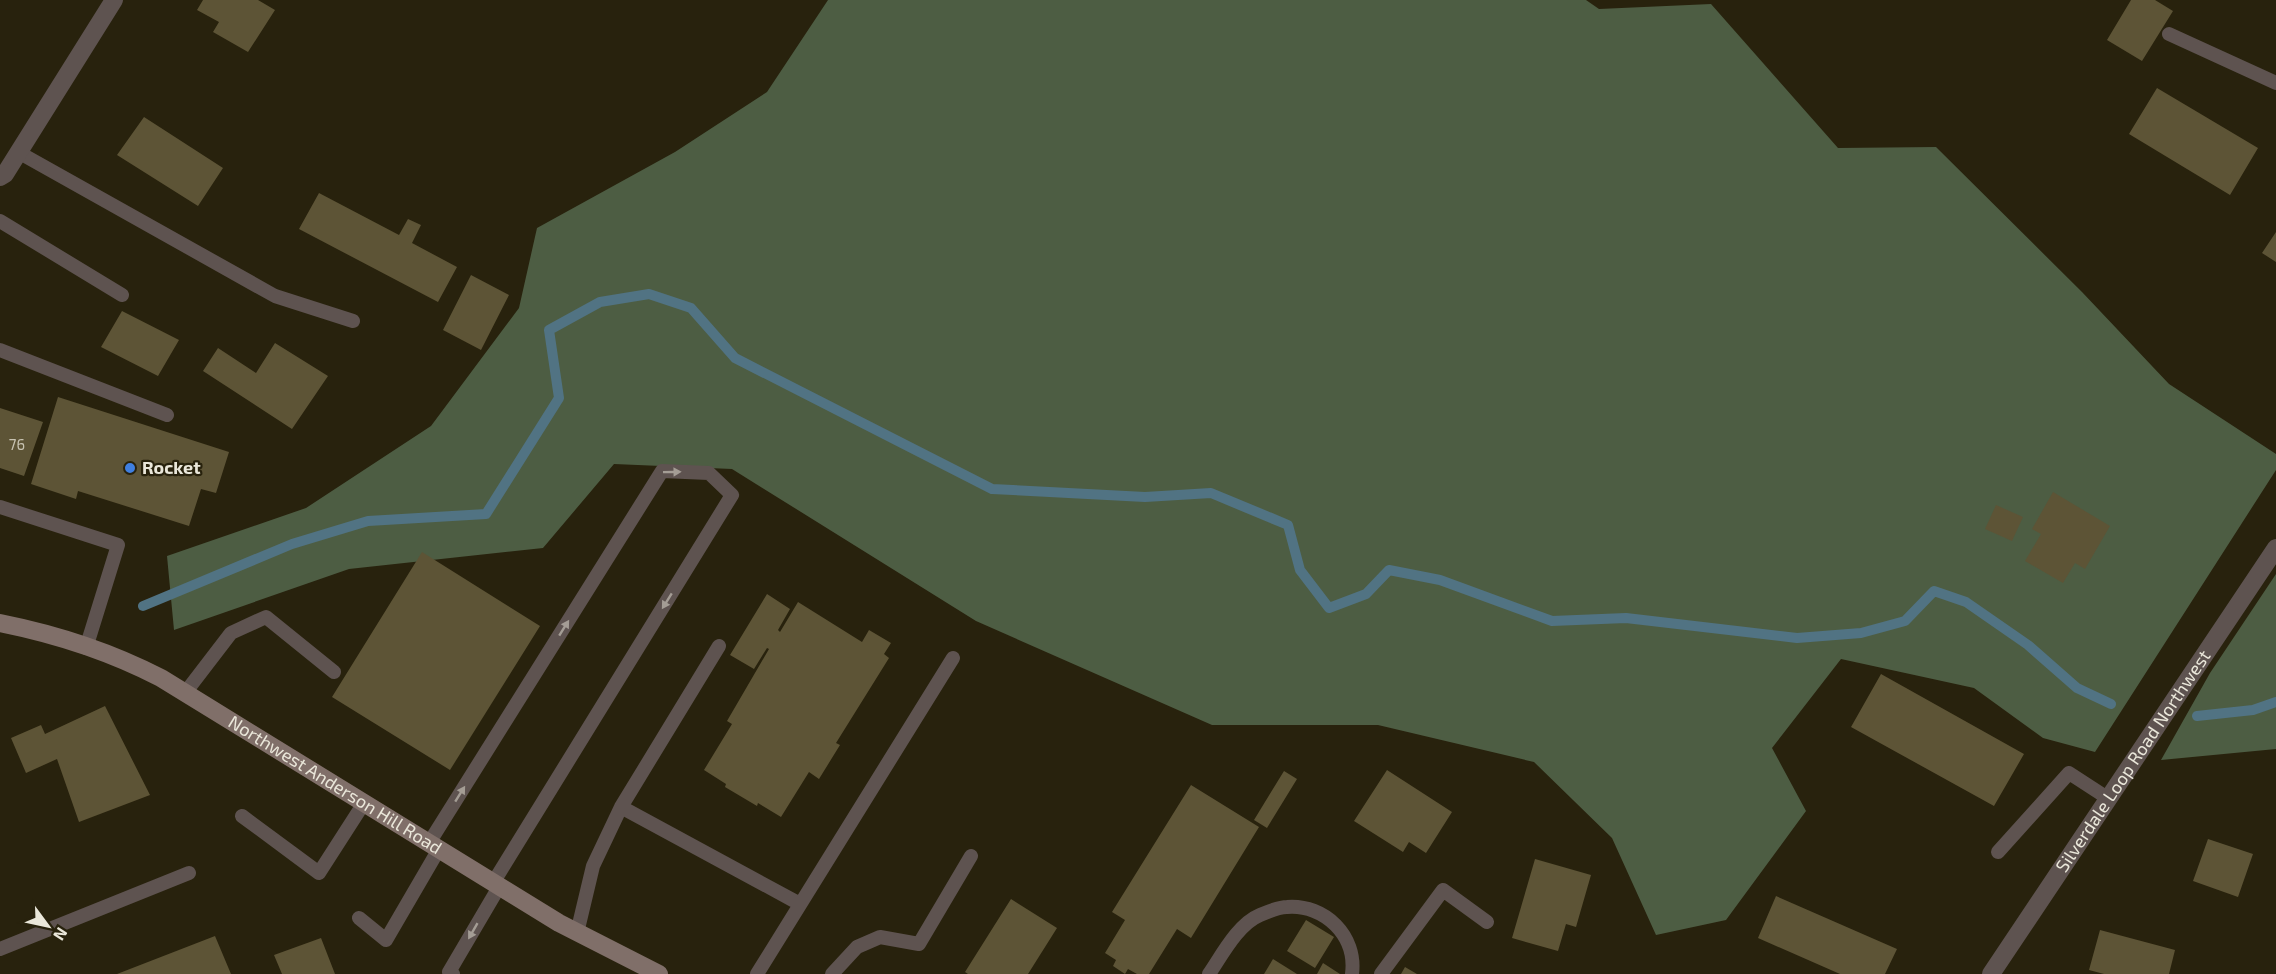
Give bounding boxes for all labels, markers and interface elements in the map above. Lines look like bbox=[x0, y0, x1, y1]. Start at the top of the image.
house number: 76 bbox=[9, 435, 25, 453]
place label: Rocket bbox=[142, 456, 201, 478]
marker: Rocket bbox=[123, 461, 137, 475]
one-way arrow bbox=[662, 467, 681, 477]
one-way arrow bbox=[661, 593, 672, 609]
one-way arrow bbox=[558, 620, 569, 636]
street label: Silverdale Loop Road Northwest bbox=[2050, 645, 2215, 876]
street label: Northwest Anderson Hill Road bbox=[225, 710, 446, 858]
one-way arrow bbox=[455, 786, 466, 802]
north arrow bbox=[18, 896, 78, 956]
one-way arrow bbox=[468, 923, 478, 940]
text: N bbox=[50, 924, 72, 944]

